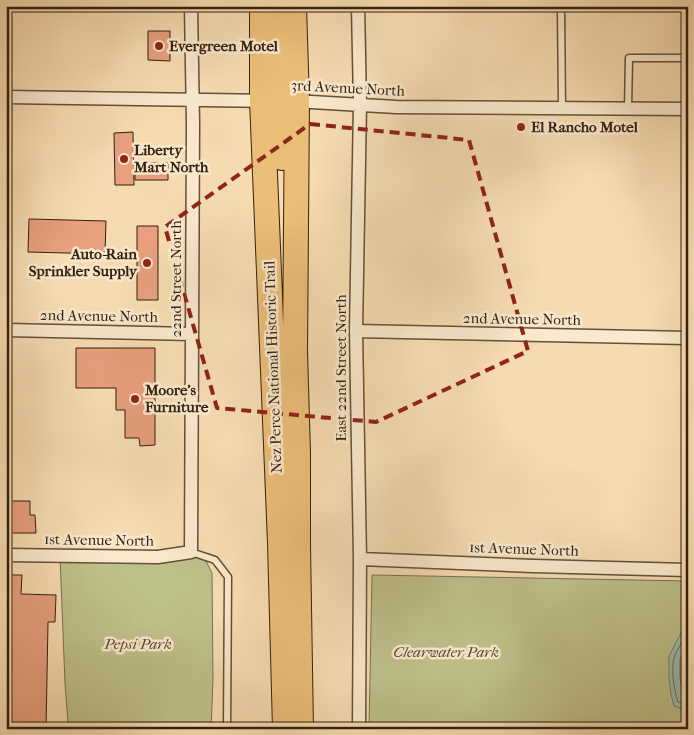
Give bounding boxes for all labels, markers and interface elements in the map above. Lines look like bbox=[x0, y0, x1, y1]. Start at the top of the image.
place label: Evergreen Motel bbox=[169, 37, 279, 55]
marker: Evergreen Motel bbox=[153, 40, 165, 52]
street label: 3rd Avenue North bbox=[290, 76, 406, 100]
place label: El Rancho Motel bbox=[531, 118, 639, 136]
marker: El Rancho Motel bbox=[515, 121, 527, 133]
place label: Liberty Mart North bbox=[133, 141, 209, 176]
marker: Liberty Mart North bbox=[118, 153, 130, 165]
street label: 22nd Street North bbox=[167, 220, 185, 338]
place label: Auto-Rain Sprinkler Supply bbox=[29, 245, 138, 280]
marker: Auto-Rain Sprinkler Supply bbox=[141, 257, 153, 269]
street label: Nez Perce National Historic Trail bbox=[260, 261, 286, 473]
street label: East 22nd Street North bbox=[332, 294, 350, 442]
street label: 2nd Avenue North bbox=[40, 306, 159, 326]
street label: 2nd Avenue North bbox=[463, 309, 582, 329]
place label: Moore's Furniture bbox=[144, 381, 209, 416]
marker: Moore's Furniture bbox=[129, 393, 141, 405]
street label: 1st Avenue North bbox=[44, 530, 155, 550]
street label: 1st Avenue North bbox=[469, 538, 580, 560]
park label: Pepsi Park bbox=[103, 635, 172, 653]
park label: Clearwater Park bbox=[393, 643, 499, 661]

